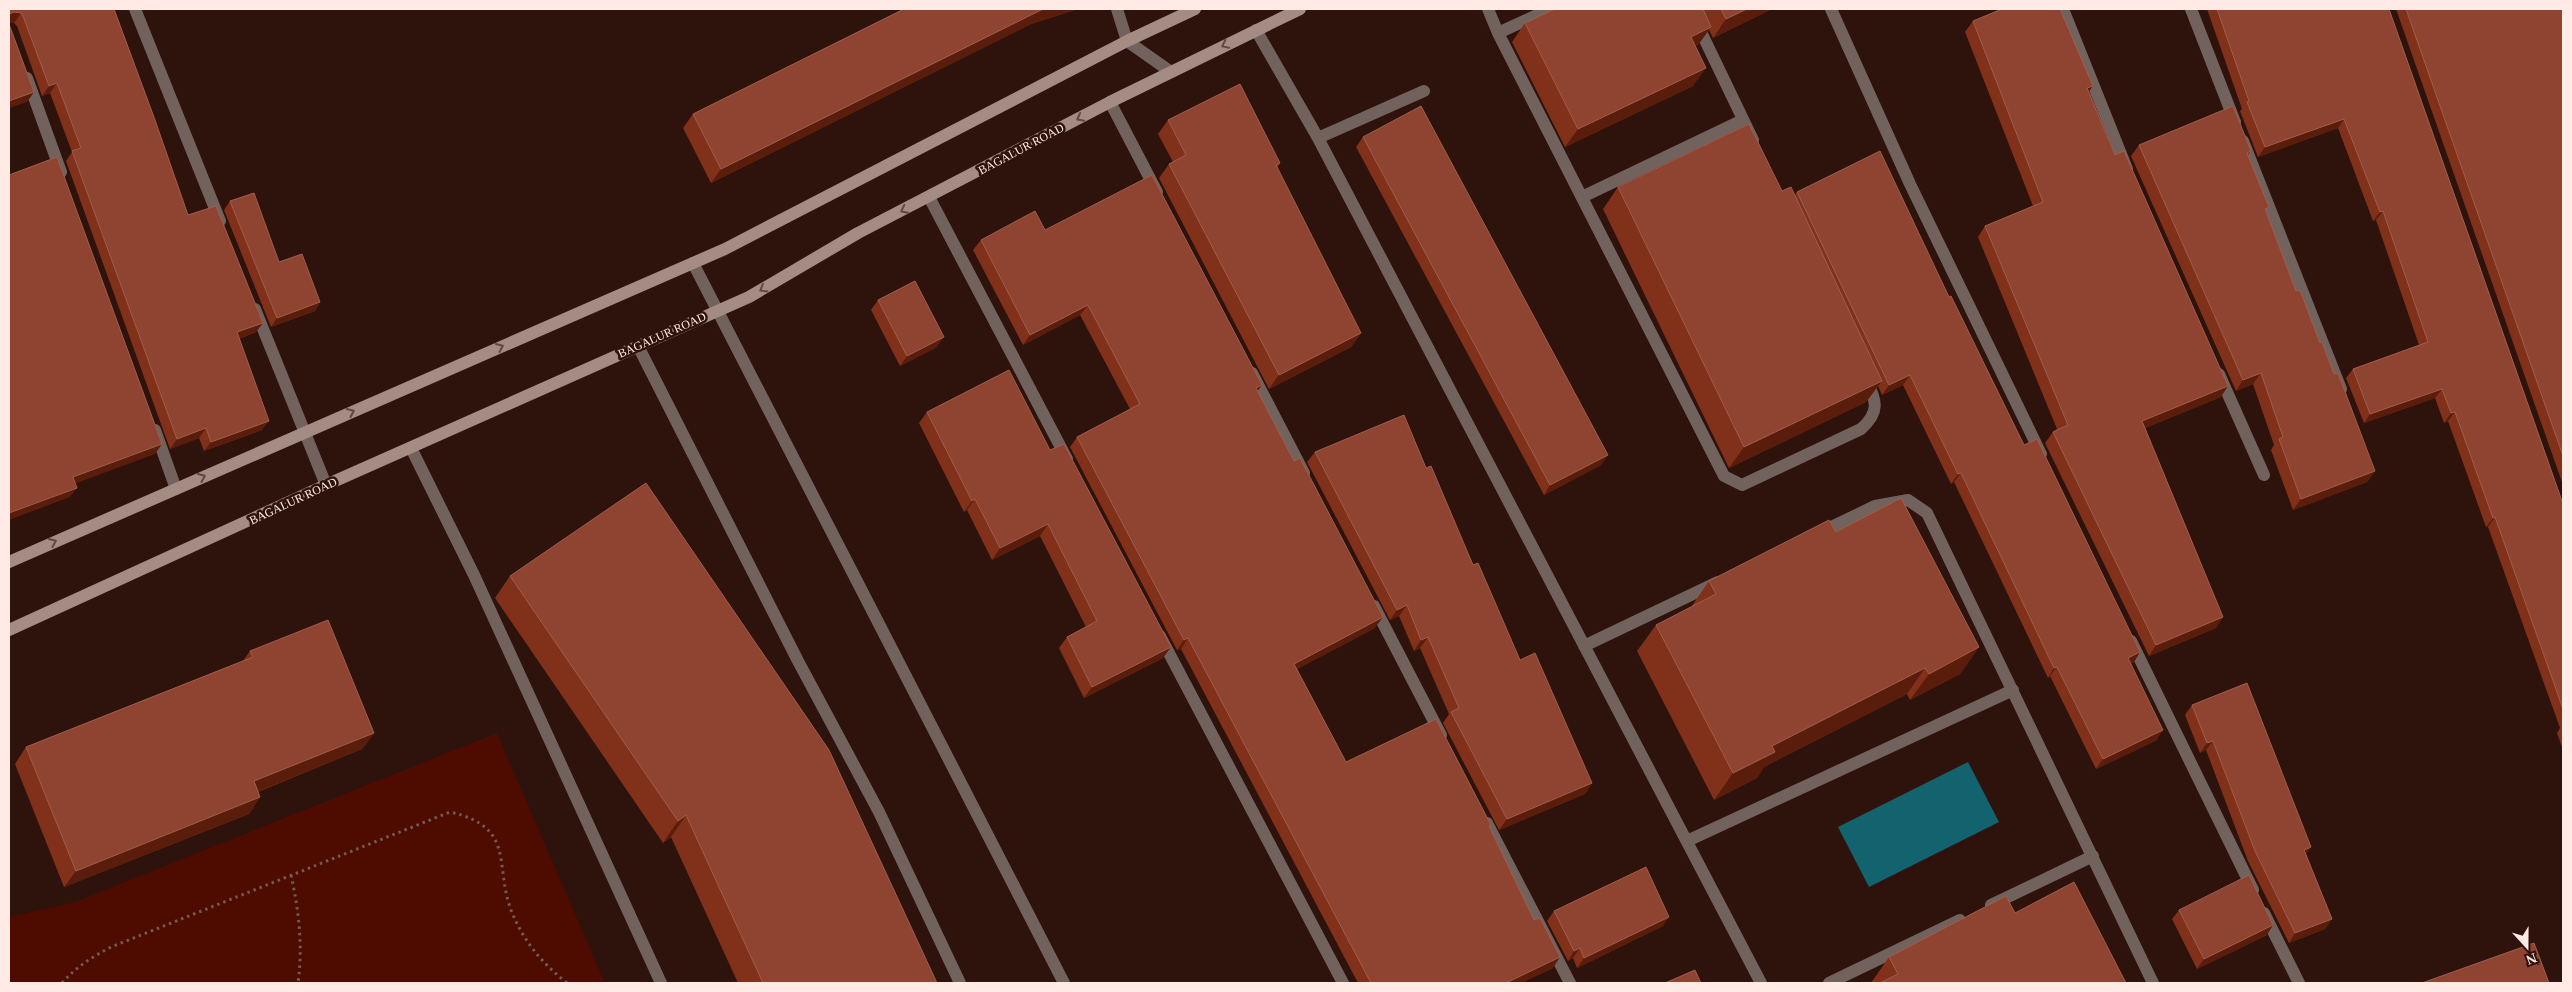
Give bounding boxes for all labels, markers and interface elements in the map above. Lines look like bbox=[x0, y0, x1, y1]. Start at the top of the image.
one-way arrow bbox=[1221, 39, 1230, 49]
one-way arrow bbox=[1076, 112, 1085, 122]
street label: BAGALUR ROAD bbox=[976, 120, 1067, 177]
one-way arrow bbox=[901, 203, 910, 213]
one-way arrow bbox=[759, 283, 768, 293]
street label: BAGALUR ROAD bbox=[616, 309, 709, 361]
one-way arrow bbox=[495, 343, 504, 354]
one-way arrow bbox=[346, 408, 355, 419]
one-way arrow bbox=[197, 473, 206, 484]
street label: BAGALUR ROAD bbox=[247, 474, 339, 527]
one-way arrow bbox=[48, 538, 57, 549]
north arrow bbox=[2502, 922, 2552, 972]
text: N bbox=[2524, 950, 2539, 967]

